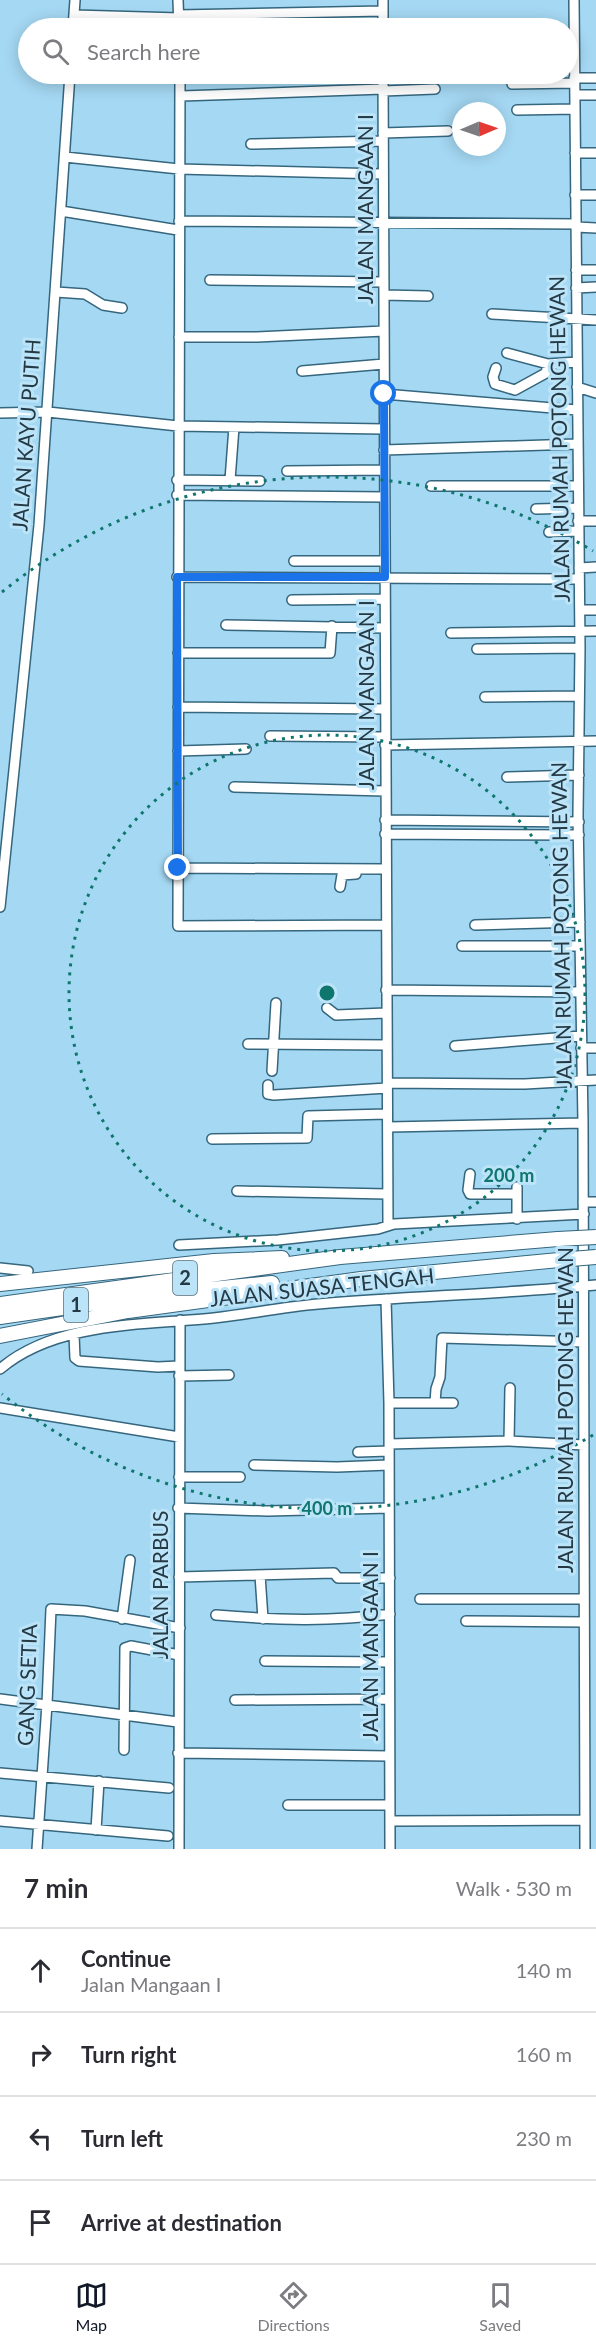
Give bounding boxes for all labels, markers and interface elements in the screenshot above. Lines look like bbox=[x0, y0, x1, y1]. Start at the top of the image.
search box bbox=[18, 18, 578, 84]
icon: search bbox=[39, 35, 72, 68]
text: Search here bbox=[87, 38, 200, 65]
north arrow bbox=[452, 102, 506, 156]
street label: JALAN MANGAAN I bbox=[352, 114, 377, 304]
street label: JALAN RUMAH POTONG HEWAN bbox=[543, 276, 574, 602]
street label: JALAN KAYU PUTIH bbox=[6, 338, 45, 532]
route start bbox=[370, 380, 396, 406]
street label: JALAN MANGAAN I bbox=[353, 600, 378, 790]
street label: JALAN RUMAH POTONG HEWAN bbox=[545, 762, 576, 1088]
route end bbox=[164, 854, 190, 880]
centre of rings bbox=[317, 983, 337, 1003]
text: 200 m bbox=[484, 1164, 534, 1186]
street label: JALAN RUMAH POTONG HEWAN bbox=[552, 1247, 577, 1573]
road number: 2 bbox=[173, 1261, 197, 1295]
street label: JALAN SUASA TENGAH bbox=[208, 1262, 435, 1311]
road number: 1 bbox=[64, 1288, 88, 1322]
text: 400 m bbox=[302, 1497, 352, 1519]
street label: JALAN PARBUS bbox=[147, 1511, 172, 1659]
street label: JALAN MANGAAN I bbox=[357, 1551, 382, 1741]
street label: GANG SETIA bbox=[12, 1623, 41, 1746]
text: 7 min bbox=[24, 1872, 88, 1904]
text: Walk · 530 m bbox=[456, 1876, 572, 1900]
text: Continue bbox=[81, 1945, 171, 1972]
icon: ahead bbox=[24, 1954, 57, 1987]
text: 140 m bbox=[516, 1958, 572, 1982]
text: Jalan Mangaan I bbox=[81, 1972, 221, 1996]
icon: right bbox=[24, 2038, 57, 2071]
text: Turn right bbox=[81, 2041, 176, 2068]
text: 160 m bbox=[516, 2042, 572, 2066]
icon: left bbox=[24, 2122, 57, 2155]
text: Turn left bbox=[81, 2125, 163, 2152]
text: 230 m bbox=[516, 2126, 572, 2150]
icon: arrive bbox=[24, 2206, 57, 2239]
text: Arrive at destination bbox=[81, 2209, 282, 2236]
tab: Map bbox=[75, 2279, 108, 2334]
tab: Directions bbox=[257, 2279, 330, 2334]
tab: Saved bbox=[479, 2279, 521, 2334]

